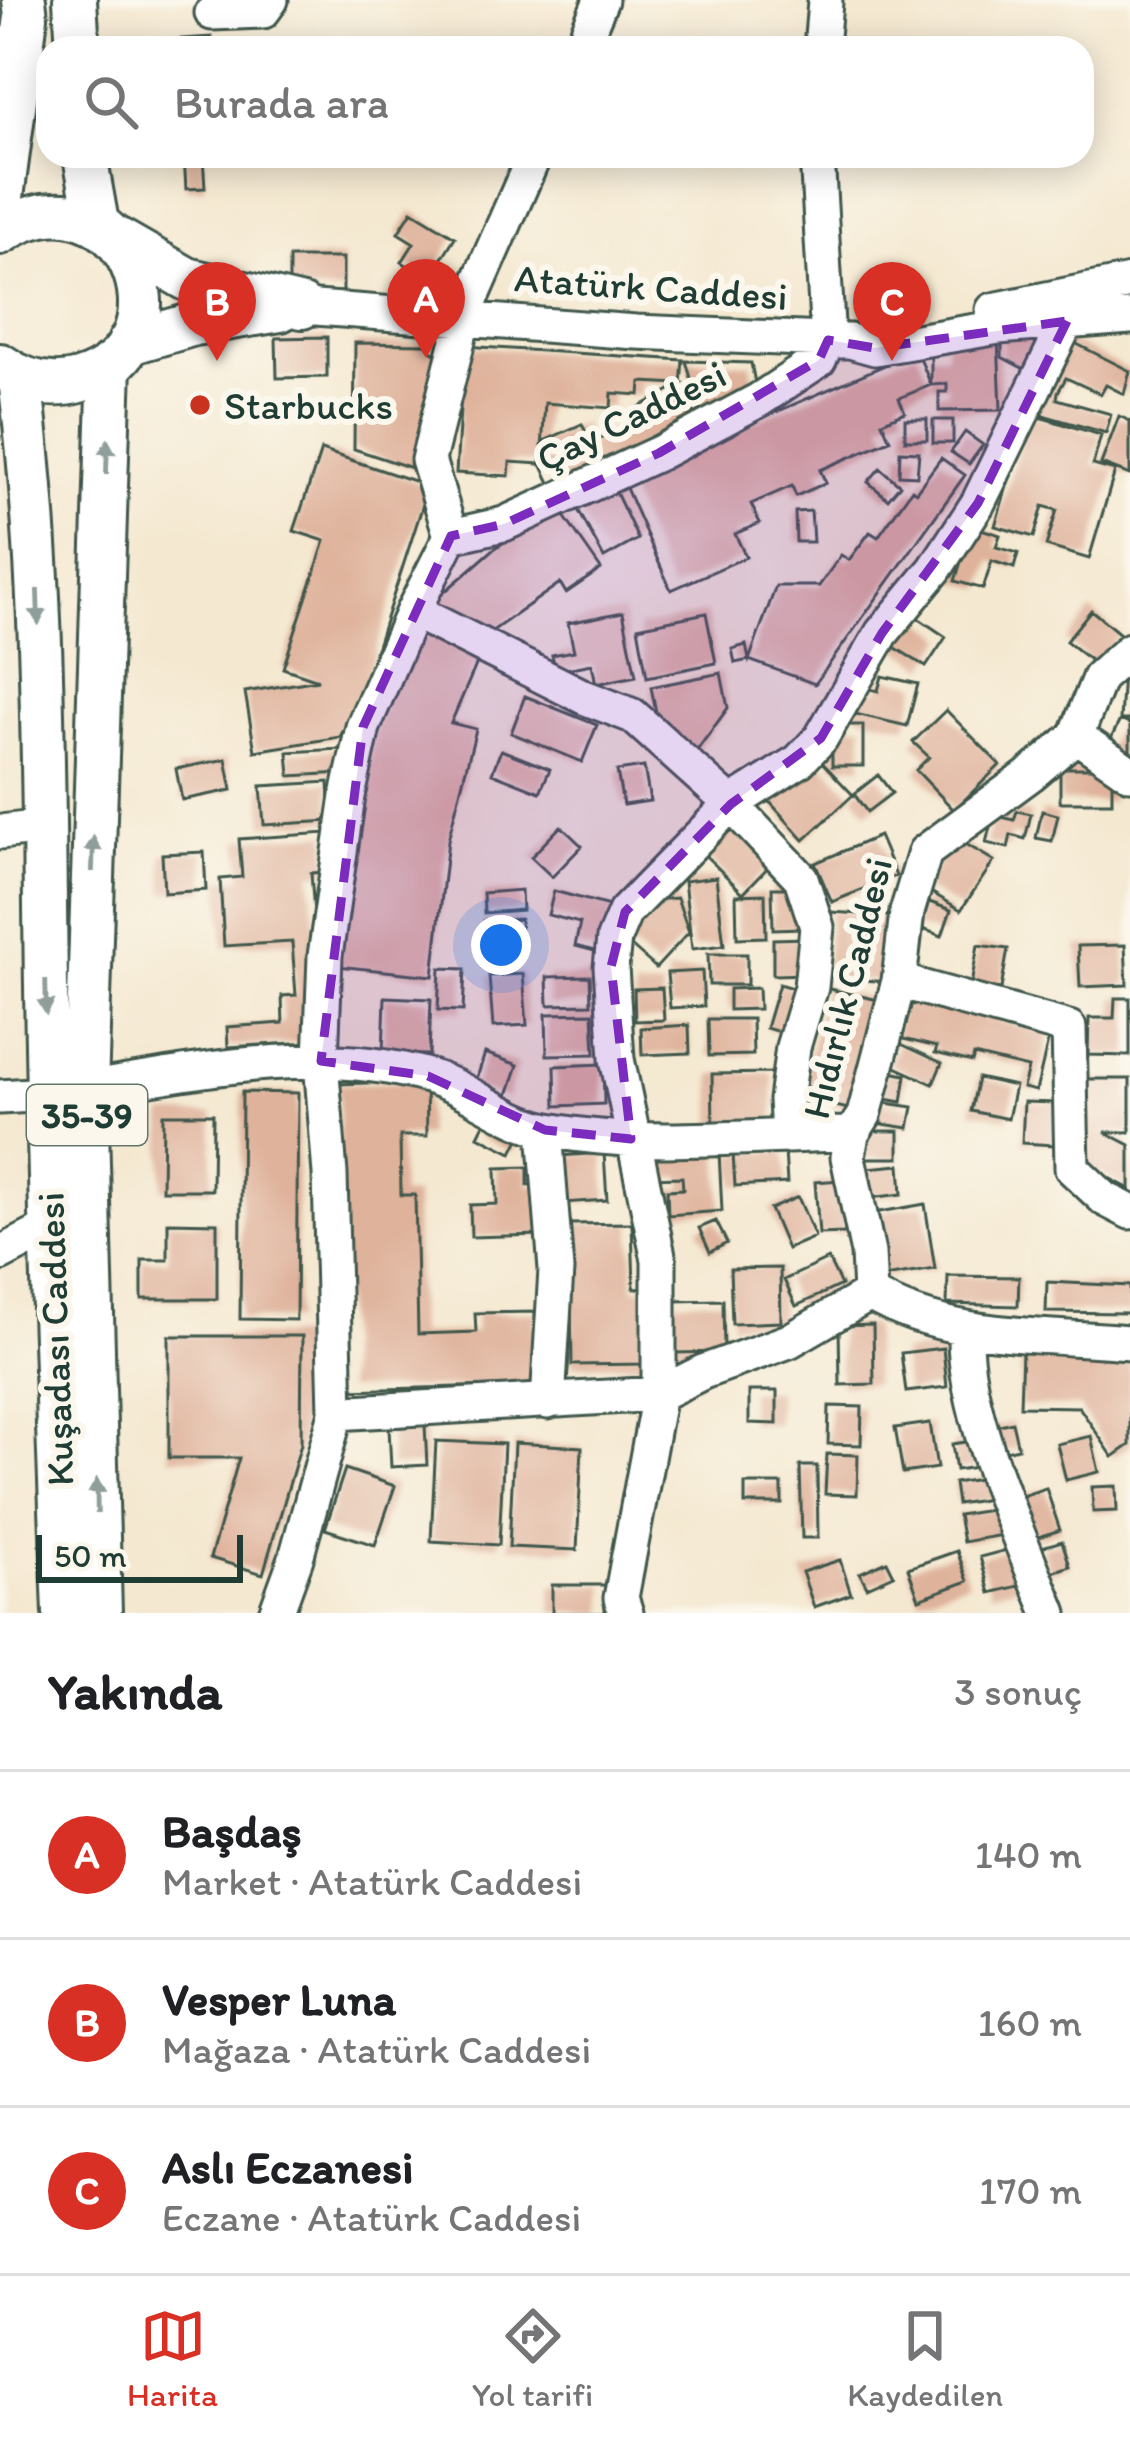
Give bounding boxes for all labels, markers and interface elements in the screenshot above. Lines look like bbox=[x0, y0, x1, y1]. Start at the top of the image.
search box bbox=[36, 36, 1094, 168]
icon: search bbox=[78, 69, 144, 135]
text: Burada ara bbox=[174, 75, 389, 129]
street label: Atatürk Caddesi bbox=[513, 254, 789, 320]
pin: A bbox=[387, 259, 465, 358]
pin: B bbox=[178, 262, 256, 361]
pin: C bbox=[853, 262, 931, 361]
street label: Çay Caddesi bbox=[529, 350, 733, 482]
place label: Starbucks bbox=[224, 382, 393, 429]
marker: Starbucks bbox=[187, 392, 213, 418]
one-way arrow bbox=[98, 437, 117, 475]
one-way arrow bbox=[29, 589, 48, 627]
one-way arrow bbox=[84, 834, 103, 872]
street label: Hıdırlık Caddesi bbox=[792, 853, 902, 1123]
your location bbox=[471, 915, 531, 975]
one-way arrow bbox=[36, 979, 56, 1017]
road number: 35-39 bbox=[27, 1085, 147, 1145]
street label: Kuşadası Caddesi bbox=[26, 1191, 84, 1487]
one-way arrow bbox=[87, 1476, 106, 1514]
scale bar bbox=[36, 1529, 243, 1582]
text: 50 m bbox=[54, 1536, 127, 1575]
text: Yakında bbox=[48, 1661, 222, 1722]
text: 3 sonuç bbox=[954, 1668, 1082, 1715]
text: Başdaş bbox=[162, 1804, 302, 1858]
text: A bbox=[75, 1831, 99, 1878]
text: 140 m bbox=[975, 1831, 1082, 1878]
text: Market · Atatürk Caddesi bbox=[162, 1858, 582, 1905]
text: Vesper Luna bbox=[162, 1972, 396, 2026]
text: B bbox=[74, 1999, 100, 2046]
text: 160 m bbox=[978, 1999, 1082, 2046]
text: Mağaza · Atatürk Caddesi bbox=[162, 2026, 591, 2073]
text: Aslı Eczanesi bbox=[162, 2140, 413, 2194]
text: C bbox=[74, 2167, 100, 2214]
text: 170 m bbox=[979, 2167, 1082, 2214]
text: Eczane · Atatürk Caddesi bbox=[162, 2194, 581, 2241]
tab: Harita bbox=[127, 2303, 218, 2414]
tab: Yol tarifi bbox=[472, 2303, 593, 2414]
tab: Kaydedilen bbox=[847, 2303, 1003, 2414]

